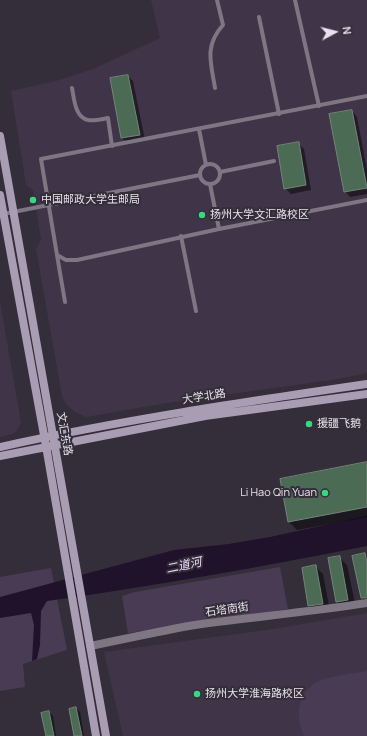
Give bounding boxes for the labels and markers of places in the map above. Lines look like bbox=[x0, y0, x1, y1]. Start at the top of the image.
place label: 中国邮政大学生邮局 bbox=[41, 193, 140, 207]
marker: 中国邮政大学生邮局 bbox=[28, 195, 38, 205]
place label: 扬州大学文汇路校区 bbox=[210, 208, 309, 222]
marker: 扬州大学文汇路校区 bbox=[197, 210, 207, 220]
place label: 援疆飞鹅 bbox=[317, 417, 361, 431]
marker: 援疆飞鹅 bbox=[304, 419, 314, 429]
place label: Li Hao Qin Yuan bbox=[240, 486, 317, 500]
marker: Li Hao Qin Yuan bbox=[320, 488, 330, 498]
place label: 扬州大学淮海路校区 bbox=[205, 687, 304, 701]
marker: 扬州大学淮海路校区 bbox=[192, 689, 202, 699]

